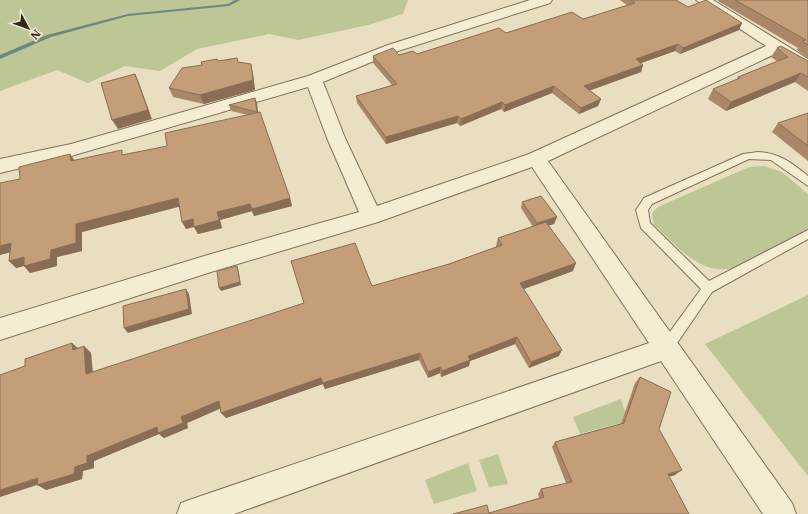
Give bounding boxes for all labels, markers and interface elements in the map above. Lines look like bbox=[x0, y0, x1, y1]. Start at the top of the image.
north arrow bbox=[8, 8, 48, 48]
text: N bbox=[27, 27, 44, 43]

